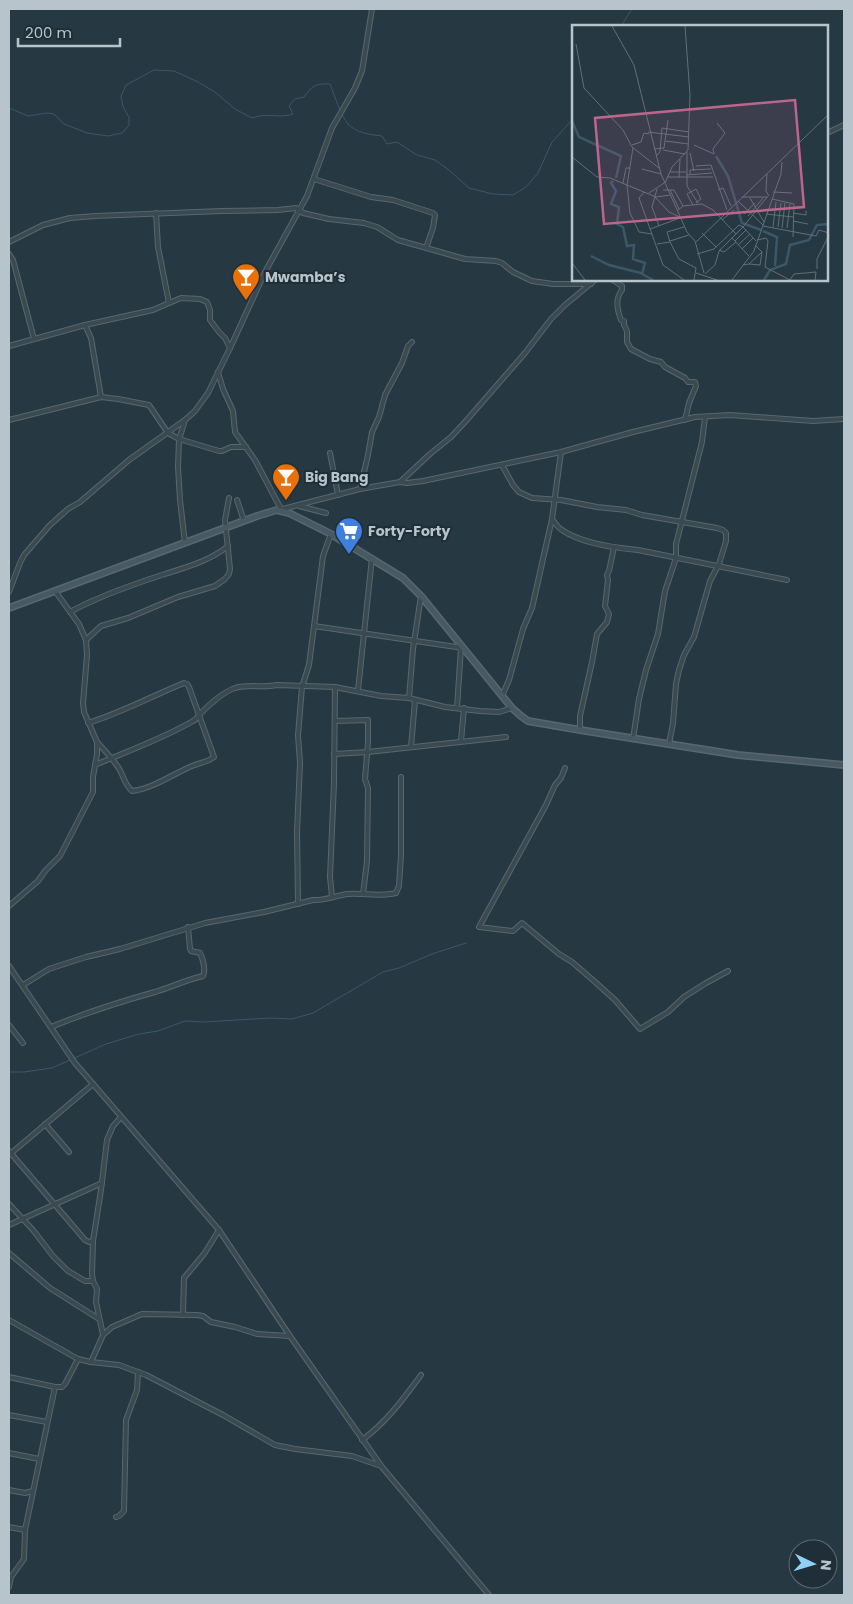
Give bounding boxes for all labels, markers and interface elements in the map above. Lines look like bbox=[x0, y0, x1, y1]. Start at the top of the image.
scale bar bbox=[18, 15, 120, 47]
text: 200 m bbox=[25, 22, 72, 43]
inset map bbox=[572, 25, 828, 281]
bar icon: Mwamba’s bbox=[231, 262, 261, 301]
place label: Mwamba’s bbox=[265, 267, 346, 287]
bar icon: Big Bang bbox=[271, 462, 301, 501]
place label: Big Bang bbox=[305, 467, 369, 487]
supermarket icon: Forty-Forty bbox=[334, 516, 364, 555]
place label: Forty-Forty bbox=[368, 521, 450, 541]
north arrow bbox=[788, 1539, 838, 1589]
text: N bbox=[816, 1559, 836, 1571]

